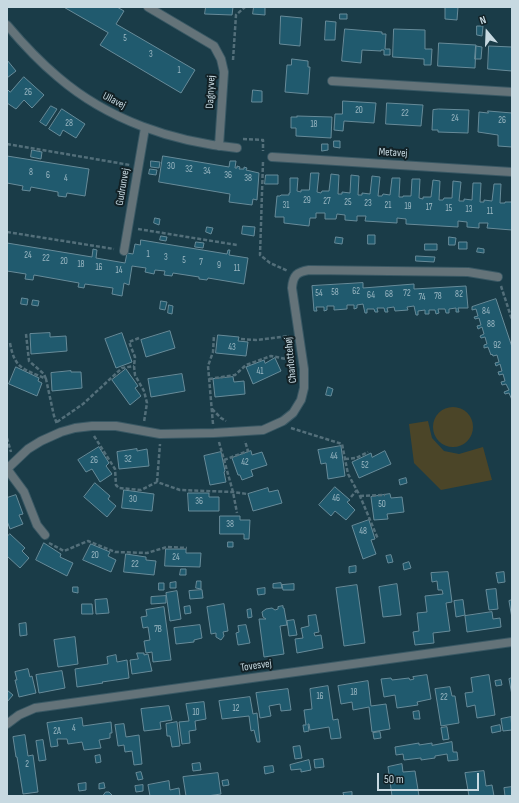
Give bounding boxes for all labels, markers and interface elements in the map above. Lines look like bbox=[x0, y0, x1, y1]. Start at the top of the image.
north arrow bbox=[467, 12, 507, 52]
text: N bbox=[478, 13, 488, 27]
house number: 5 bbox=[123, 34, 127, 44]
house number: 3 bbox=[149, 50, 153, 60]
house number: 1 bbox=[177, 66, 181, 76]
street label: Dagnyvej bbox=[204, 75, 218, 109]
house number: 26 bbox=[24, 88, 32, 98]
street label: Ullavej bbox=[100, 90, 128, 112]
house number: 20 bbox=[355, 106, 363, 116]
house number: 22 bbox=[401, 109, 409, 119]
house number: 24 bbox=[451, 114, 459, 124]
house number: 26 bbox=[498, 116, 506, 126]
house number: 28 bbox=[65, 119, 73, 129]
house number: 18 bbox=[310, 120, 318, 130]
street label: Metavej bbox=[378, 146, 408, 160]
house number: 30 bbox=[167, 162, 175, 172]
house number: 32 bbox=[185, 165, 193, 175]
street label: Gudrunvej bbox=[113, 167, 133, 207]
house number: 34 bbox=[203, 167, 211, 177]
house number: 8 bbox=[29, 168, 33, 178]
house number: 6 bbox=[46, 171, 50, 181]
house number: 36 bbox=[224, 171, 232, 181]
house number: 4 bbox=[64, 174, 68, 184]
house number: 38 bbox=[244, 174, 252, 184]
house number: 29 bbox=[303, 196, 311, 206]
house number: 27 bbox=[323, 197, 331, 207]
house number: 25 bbox=[344, 198, 352, 208]
house number: 23 bbox=[364, 199, 372, 209]
house number: 31 bbox=[283, 201, 289, 211]
house number: 21 bbox=[385, 201, 391, 211]
house number: 19 bbox=[404, 202, 412, 212]
house number: 17 bbox=[426, 203, 432, 213]
house number: 15 bbox=[446, 204, 452, 214]
house number: 13 bbox=[466, 205, 472, 215]
house number: 11 bbox=[487, 207, 493, 217]
house number: 1 bbox=[146, 250, 150, 260]
house number: 24 bbox=[24, 251, 32, 261]
house number: 3 bbox=[164, 253, 168, 263]
house number: 22 bbox=[42, 254, 50, 264]
house number: 5 bbox=[182, 256, 186, 266]
house number: 20 bbox=[60, 257, 68, 267]
house number: 7 bbox=[199, 258, 203, 268]
house number: 18 bbox=[77, 260, 85, 270]
house number: 9 bbox=[217, 261, 221, 271]
house number: 16 bbox=[95, 263, 103, 273]
house number: 11 bbox=[234, 264, 240, 274]
house number: 14 bbox=[116, 266, 122, 276]
house number: 62 bbox=[352, 287, 360, 297]
house number: 58 bbox=[331, 288, 339, 298]
house number: 54 bbox=[315, 289, 323, 299]
house number: 72 bbox=[403, 289, 411, 299]
house number: 68 bbox=[385, 290, 393, 300]
house number: 82 bbox=[455, 290, 463, 300]
house number: 64 bbox=[367, 291, 375, 301]
house number: 78 bbox=[434, 292, 442, 302]
house number: 74 bbox=[419, 293, 425, 303]
house number: 84 bbox=[482, 307, 490, 317]
house number: 88 bbox=[487, 320, 495, 330]
street label: Charlottehøj bbox=[282, 336, 300, 384]
house number: 92 bbox=[493, 341, 501, 351]
house number: 43 bbox=[228, 343, 236, 353]
house number: 41 bbox=[257, 367, 263, 377]
house number: 44 bbox=[330, 452, 338, 462]
house number: 32 bbox=[124, 455, 132, 465]
house number: 26 bbox=[90, 456, 98, 466]
house number: 42 bbox=[241, 458, 249, 468]
house number: 52 bbox=[361, 461, 369, 471]
house number: 46 bbox=[332, 494, 340, 504]
house number: 30 bbox=[129, 495, 137, 505]
house number: 36 bbox=[195, 497, 203, 507]
house number: 50 bbox=[378, 500, 386, 510]
house number: 38 bbox=[226, 520, 234, 530]
house number: 48 bbox=[359, 527, 367, 537]
house number: 20 bbox=[91, 551, 99, 561]
house number: 24 bbox=[172, 553, 180, 563]
house number: 22 bbox=[131, 560, 139, 570]
house number: 7B bbox=[154, 625, 162, 635]
street label: Tovesvej bbox=[240, 657, 272, 675]
house number: 18 bbox=[350, 688, 358, 698]
house number: 16 bbox=[316, 692, 324, 702]
house number: 22 bbox=[440, 693, 448, 703]
house number: 12 bbox=[233, 704, 239, 714]
house number: 10 bbox=[192, 708, 200, 718]
house number: 4 bbox=[72, 724, 76, 734]
house number: 2A bbox=[53, 727, 61, 737]
house number: 2 bbox=[25, 760, 29, 770]
scale bar bbox=[379, 765, 481, 791]
text: 50 m bbox=[384, 772, 404, 787]

